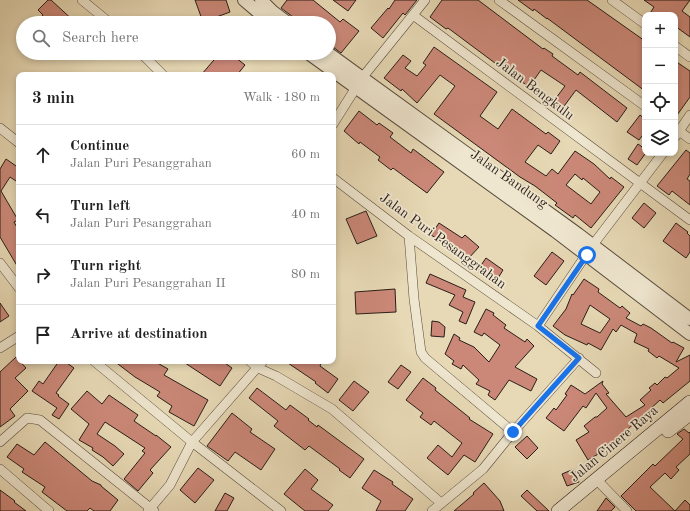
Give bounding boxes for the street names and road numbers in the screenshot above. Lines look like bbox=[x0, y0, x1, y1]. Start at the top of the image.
street label: Jalan Bengkulu bbox=[493, 55, 577, 123]
street label: Jalan Bandung bbox=[468, 147, 551, 211]
street label: Jalan Puri Pesanggrahan bbox=[377, 190, 509, 292]
street label: Jalan Cinere Raya bbox=[567, 403, 661, 485]

